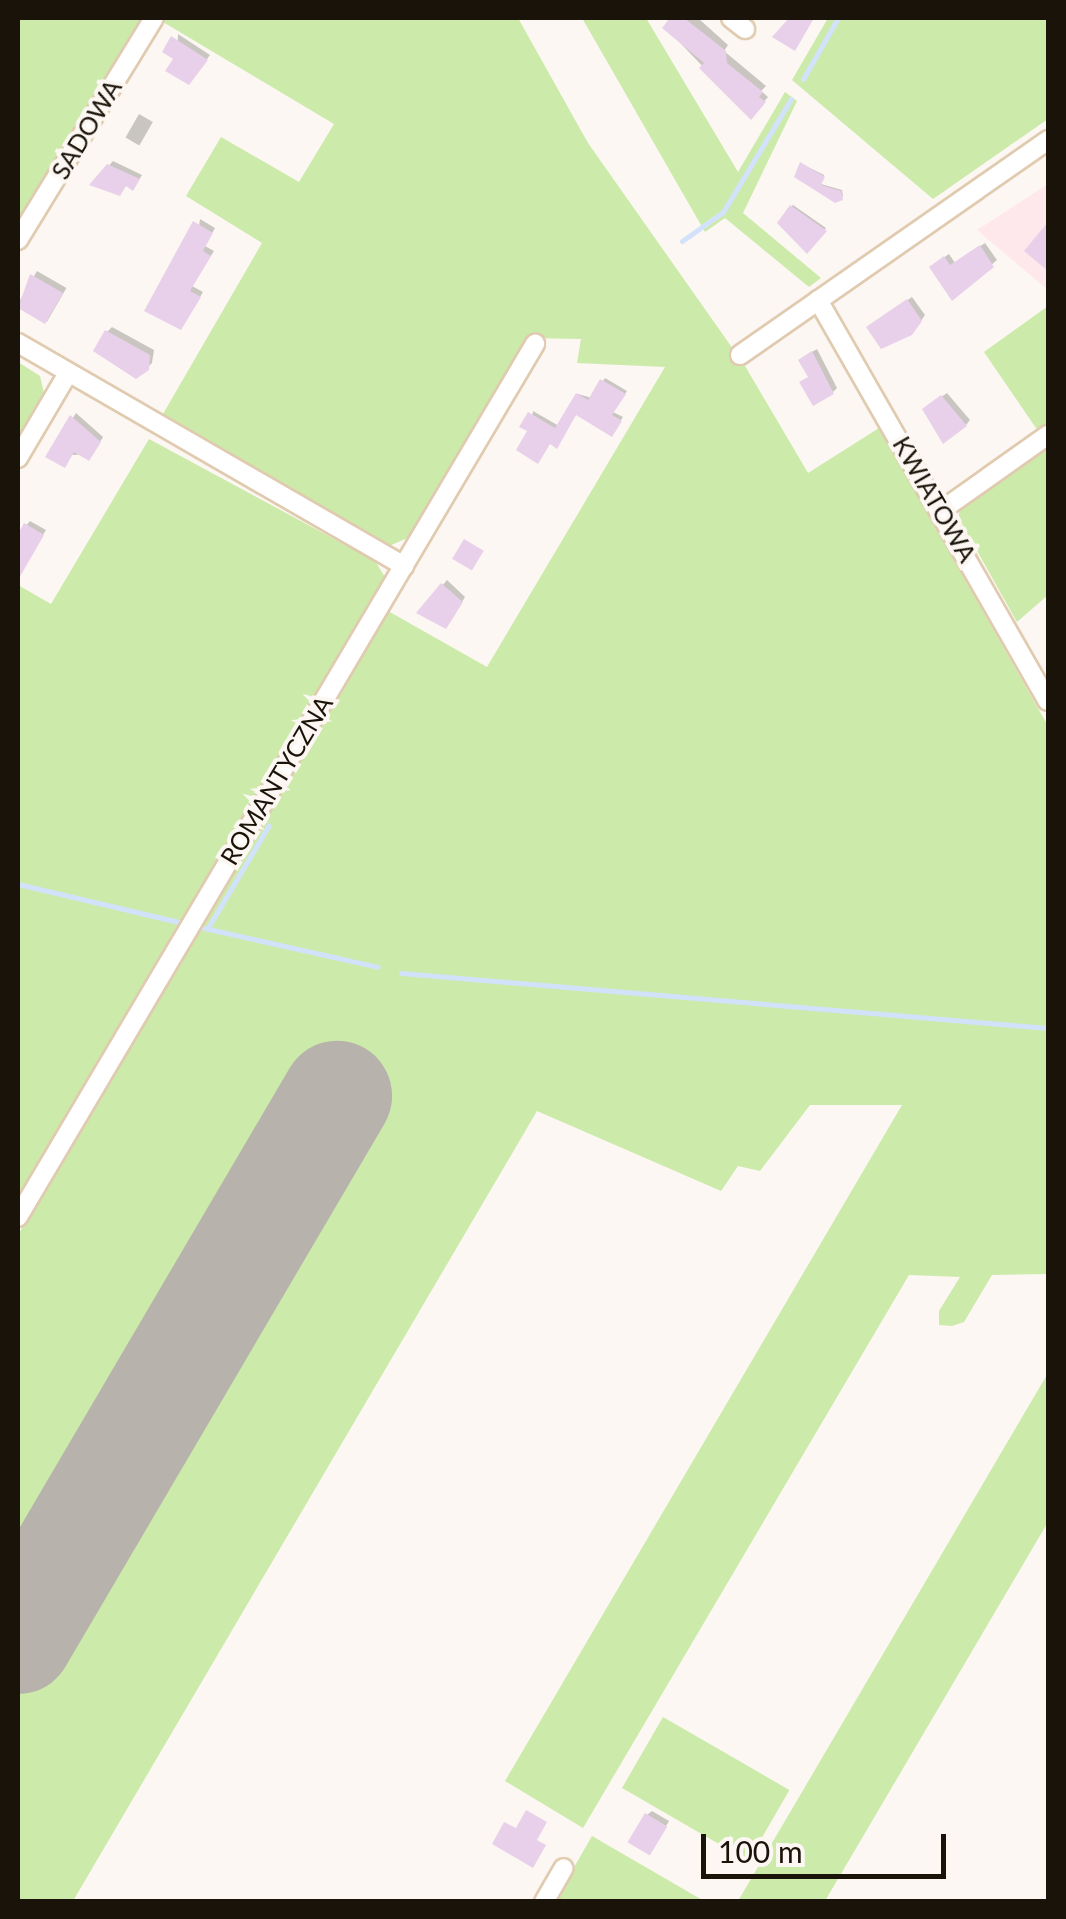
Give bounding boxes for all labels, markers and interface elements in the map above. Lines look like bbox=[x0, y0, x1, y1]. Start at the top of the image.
street label: SADOWA bbox=[45, 74, 127, 184]
street label: KWIATOWA bbox=[887, 431, 983, 567]
street label: ROMANTYCZNA bbox=[214, 690, 338, 870]
scale bar bbox=[706, 1814, 951, 1876]
text: 100 m bbox=[718, 1833, 803, 1869]

